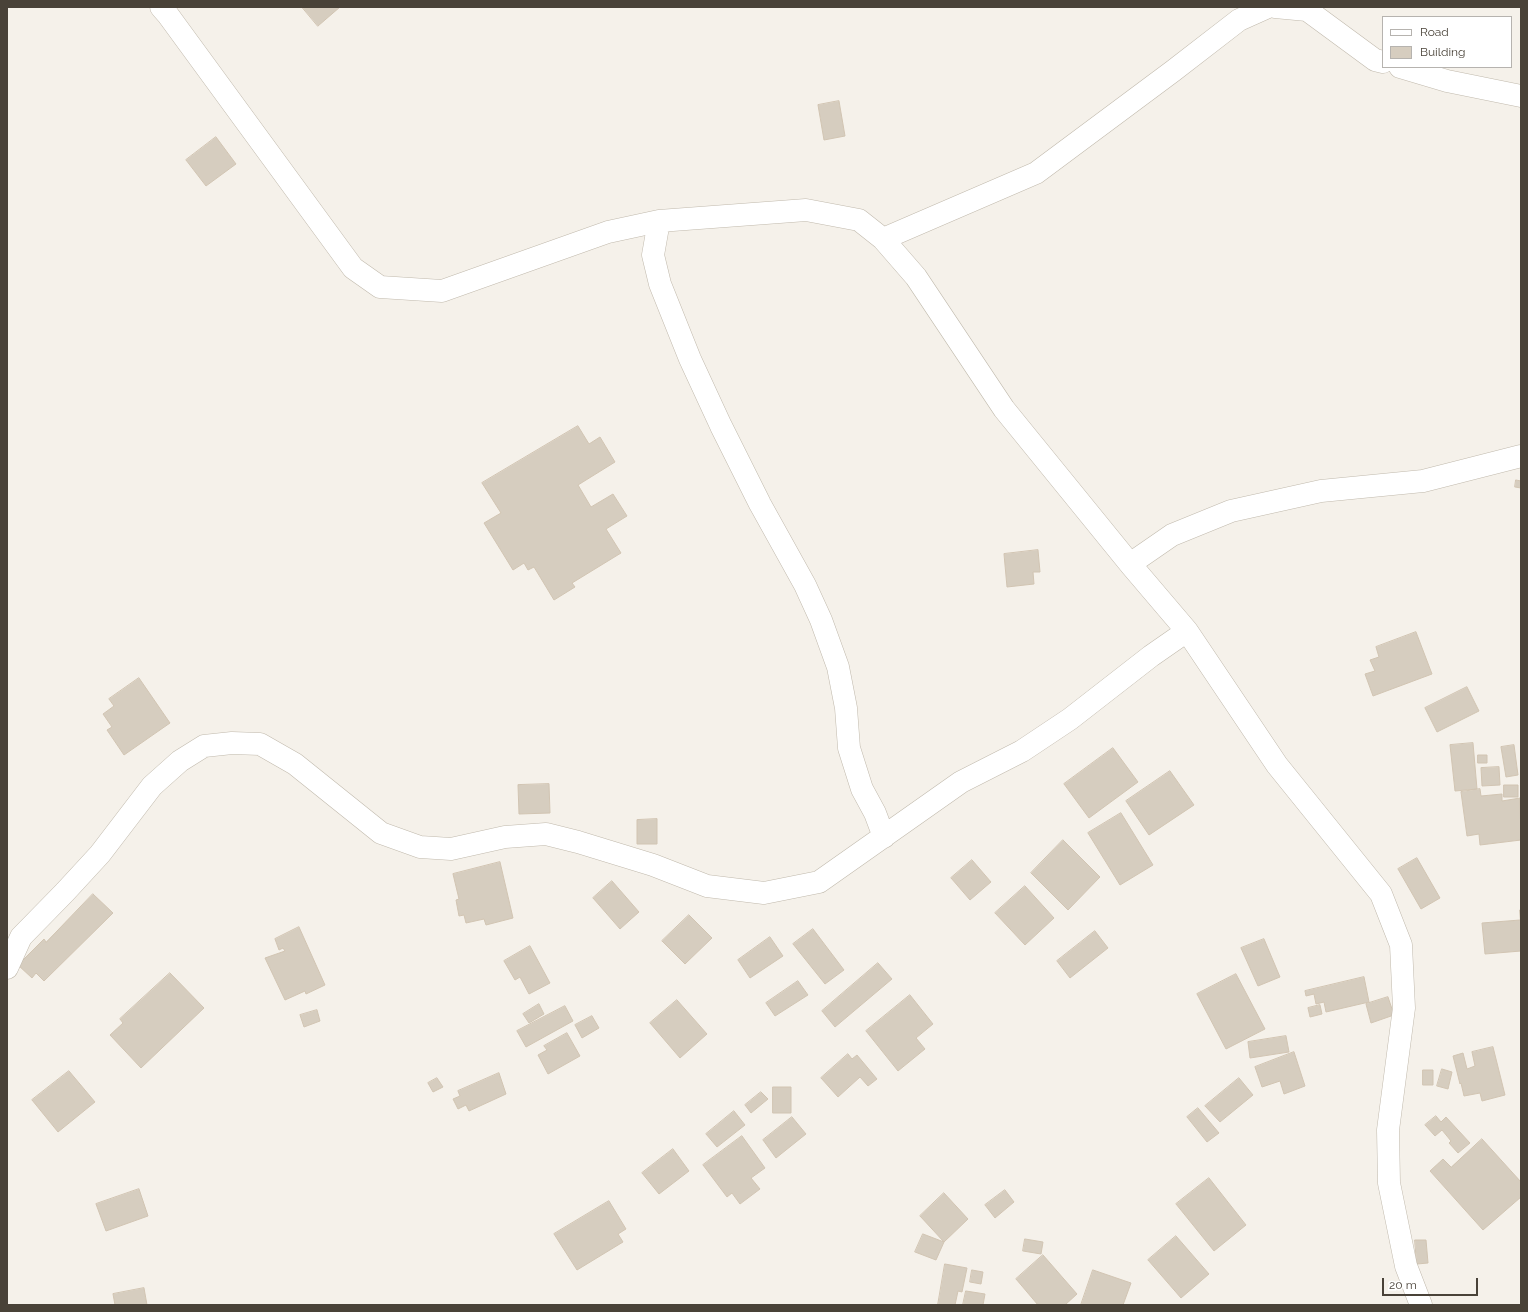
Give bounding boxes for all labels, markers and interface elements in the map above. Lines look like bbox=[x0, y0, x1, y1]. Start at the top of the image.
legend bbox=[1382, 16, 1512, 68]
text: Road bbox=[1420, 25, 1449, 39]
text: Building bbox=[1420, 45, 1466, 59]
scale bar bbox=[1384, 1270, 1480, 1296]
text: 20 m bbox=[1389, 1278, 1417, 1292]

